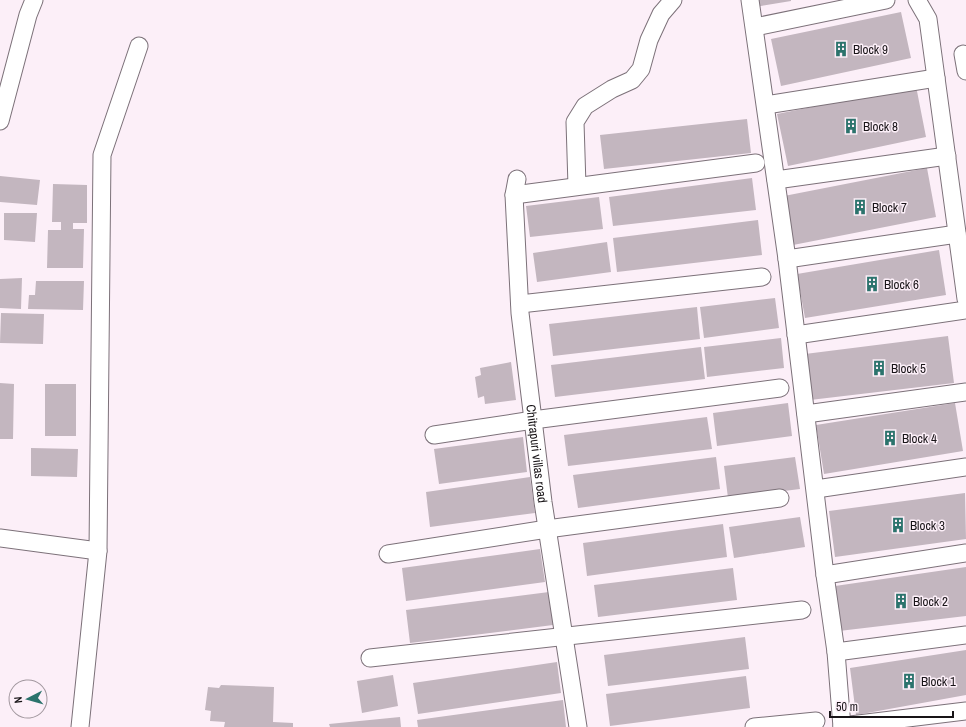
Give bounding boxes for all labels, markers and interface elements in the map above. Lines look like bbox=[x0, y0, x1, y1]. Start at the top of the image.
building icon: Block 9 bbox=[832, 40, 850, 58]
place label: Block 9 bbox=[853, 41, 888, 58]
building icon: Block 8 bbox=[842, 117, 860, 135]
place label: Block 8 bbox=[863, 118, 898, 135]
building icon: Block 7 bbox=[851, 198, 869, 216]
place label: Block 7 bbox=[872, 199, 907, 216]
building icon: Block 6 bbox=[863, 275, 881, 293]
place label: Block 6 bbox=[884, 276, 919, 293]
building icon: Block 5 bbox=[870, 359, 888, 377]
place label: Block 5 bbox=[891, 360, 926, 377]
street label: Chitrapuri villas road bbox=[523, 403, 552, 504]
building icon: Block 4 bbox=[881, 429, 899, 447]
place label: Block 4 bbox=[902, 430, 937, 447]
building icon: Block 3 bbox=[889, 516, 907, 534]
place label: Block 3 bbox=[910, 517, 945, 534]
building icon: Block 2 bbox=[892, 592, 910, 610]
place label: Block 2 bbox=[913, 593, 948, 610]
building icon: Block 1 bbox=[900, 672, 918, 690]
place label: Block 1 bbox=[921, 673, 956, 690]
north arrow bbox=[8, 679, 48, 719]
scale bar bbox=[830, 693, 953, 719]
text: N bbox=[11, 696, 25, 704]
text: 50 m bbox=[836, 699, 858, 715]

